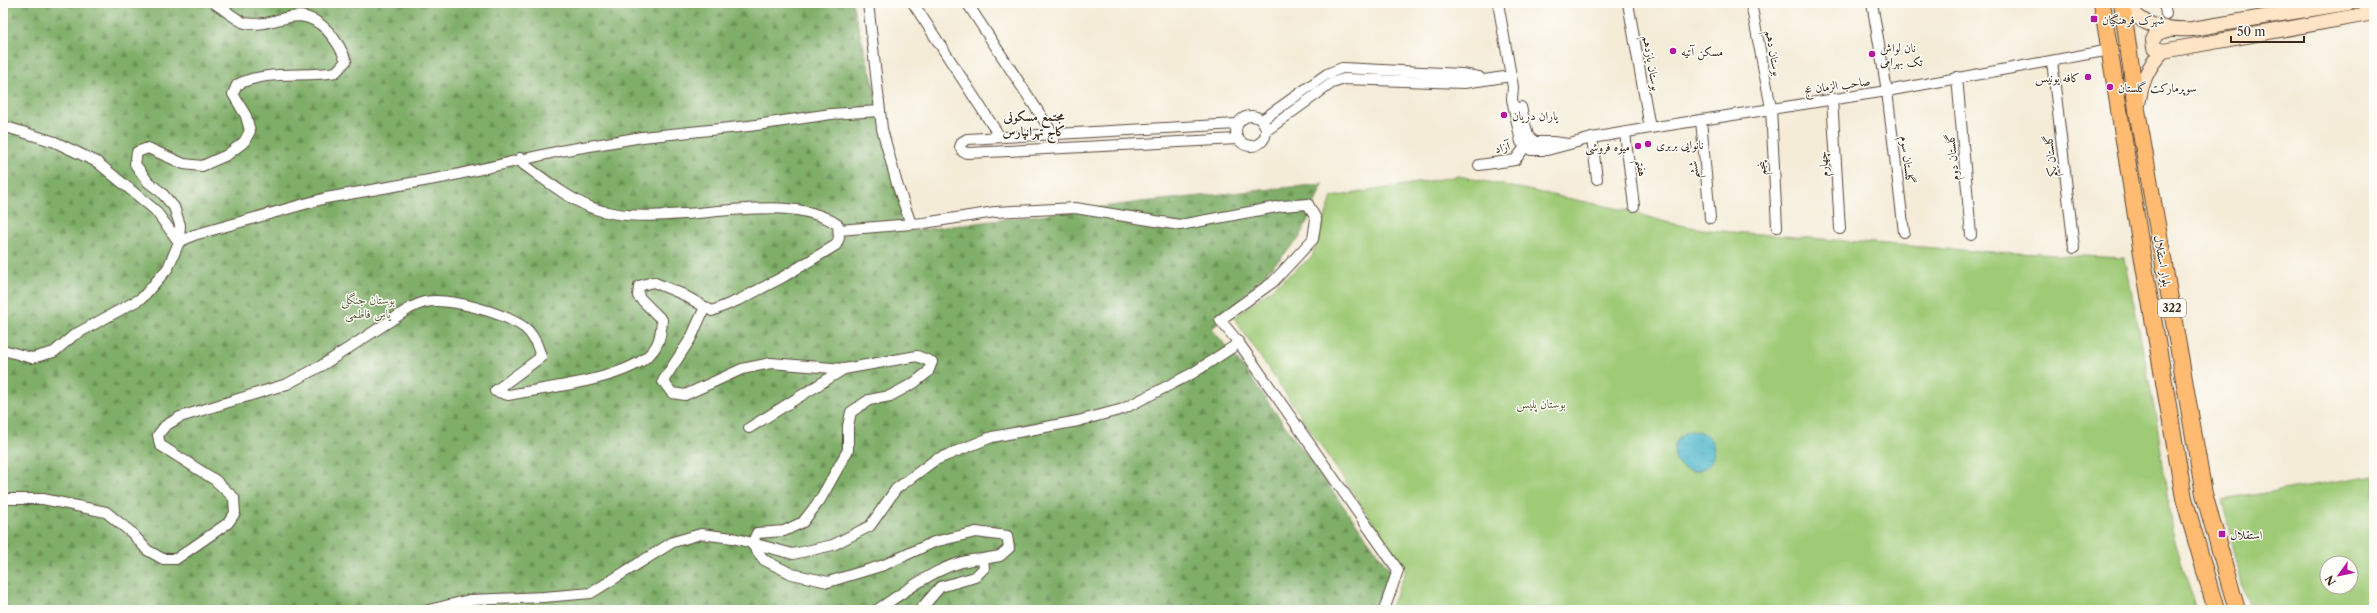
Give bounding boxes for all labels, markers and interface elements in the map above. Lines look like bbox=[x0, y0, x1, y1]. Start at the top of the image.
place label: شهرک فرهنگیان bbox=[2102, 12, 2164, 28]
marker: شهرک فرهنگیان bbox=[2089, 14, 2099, 24]
scale bar bbox=[2231, 18, 2304, 44]
text: 50 m bbox=[2237, 24, 2266, 39]
street label: بوستان دهم bbox=[1759, 29, 1785, 78]
street label: بوستان یازدهم bbox=[1636, 34, 1664, 93]
place label: نان‌ لواش‌ تک‌ بهرامی bbox=[1880, 40, 1923, 70]
place label: مسکن آتیه bbox=[1681, 44, 1723, 61]
marker: مسکن آتیه bbox=[1668, 46, 1678, 56]
marker: نان‌ لواش‌ تک‌ بهرامی bbox=[1867, 49, 1877, 59]
place label: کافه یونیس bbox=[2035, 70, 2080, 87]
marker: کافه یونیس bbox=[2083, 72, 2093, 82]
street label: صاحب الزمان عج bbox=[1803, 73, 1872, 100]
place label: سوپرمارکت گلستان bbox=[2118, 80, 2197, 96]
marker: سوپرمارکت گلستان bbox=[2105, 82, 2115, 92]
district label: مجتمع مسکونی کاج تهرانپارس bbox=[1003, 108, 1066, 144]
place label: یاران دریان bbox=[1512, 108, 1559, 124]
marker: یاران دریان bbox=[1499, 110, 1509, 120]
street label: گلستان دوم bbox=[1942, 132, 1966, 181]
street label: گلستان یکم bbox=[2040, 134, 2064, 178]
street label: گلستان سوم bbox=[1894, 135, 1918, 185]
street label: آزاد bbox=[1493, 137, 1513, 156]
place label: نانوایی بربری bbox=[1656, 137, 1704, 153]
place label: میوه فروشی bbox=[1585, 139, 1630, 156]
marker: نانوایی بربری bbox=[1643, 139, 1653, 149]
marker: میوه فروشی bbox=[1633, 141, 1643, 151]
street label: چهارم bbox=[1815, 150, 1835, 177]
street label: هفتم bbox=[1629, 159, 1650, 178]
street label: ششم bbox=[1685, 159, 1706, 180]
street label: پنجم bbox=[1753, 159, 1773, 176]
street label: بلوار استقلال bbox=[2151, 234, 2175, 288]
park label: بوستان جنگلی یاس فاطمی bbox=[341, 292, 395, 323]
road number: 322 bbox=[2158, 299, 2186, 317]
park label: بوستان پلیس bbox=[1516, 396, 1566, 413]
place label: استقلال bbox=[2230, 527, 2263, 542]
marker: استقلال bbox=[2217, 529, 2227, 539]
north arrow bbox=[2319, 555, 2359, 595]
text: N bbox=[2322, 572, 2339, 588]

